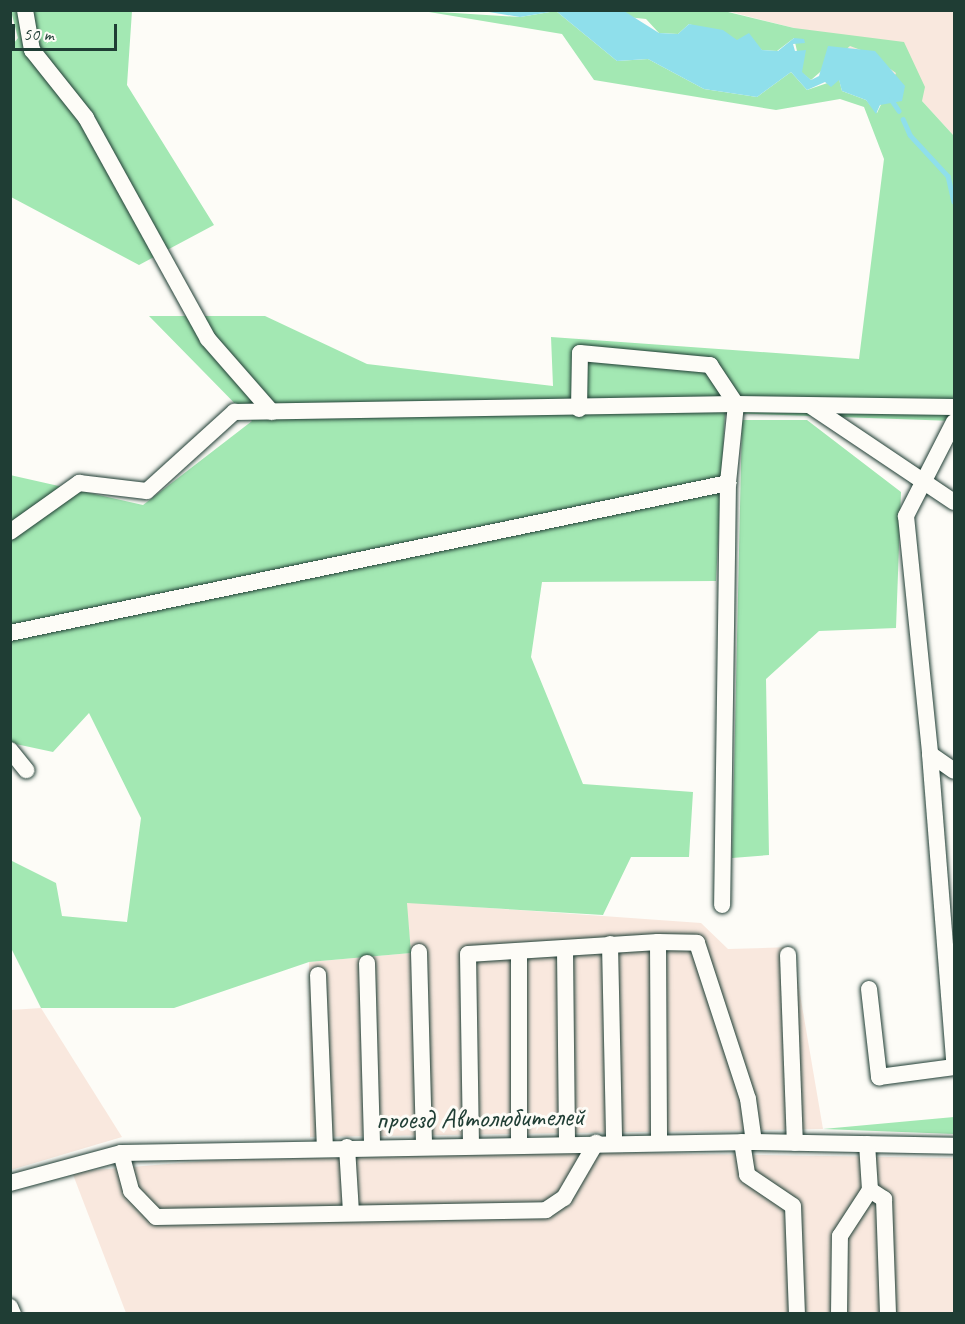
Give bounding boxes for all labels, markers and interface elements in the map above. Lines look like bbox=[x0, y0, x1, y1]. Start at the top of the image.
scale bar bbox=[15, 12, 120, 50]
text: 50 m bbox=[23, 23, 54, 45]
street label: проезд Автолюбителей bbox=[374, 1099, 586, 1137]

